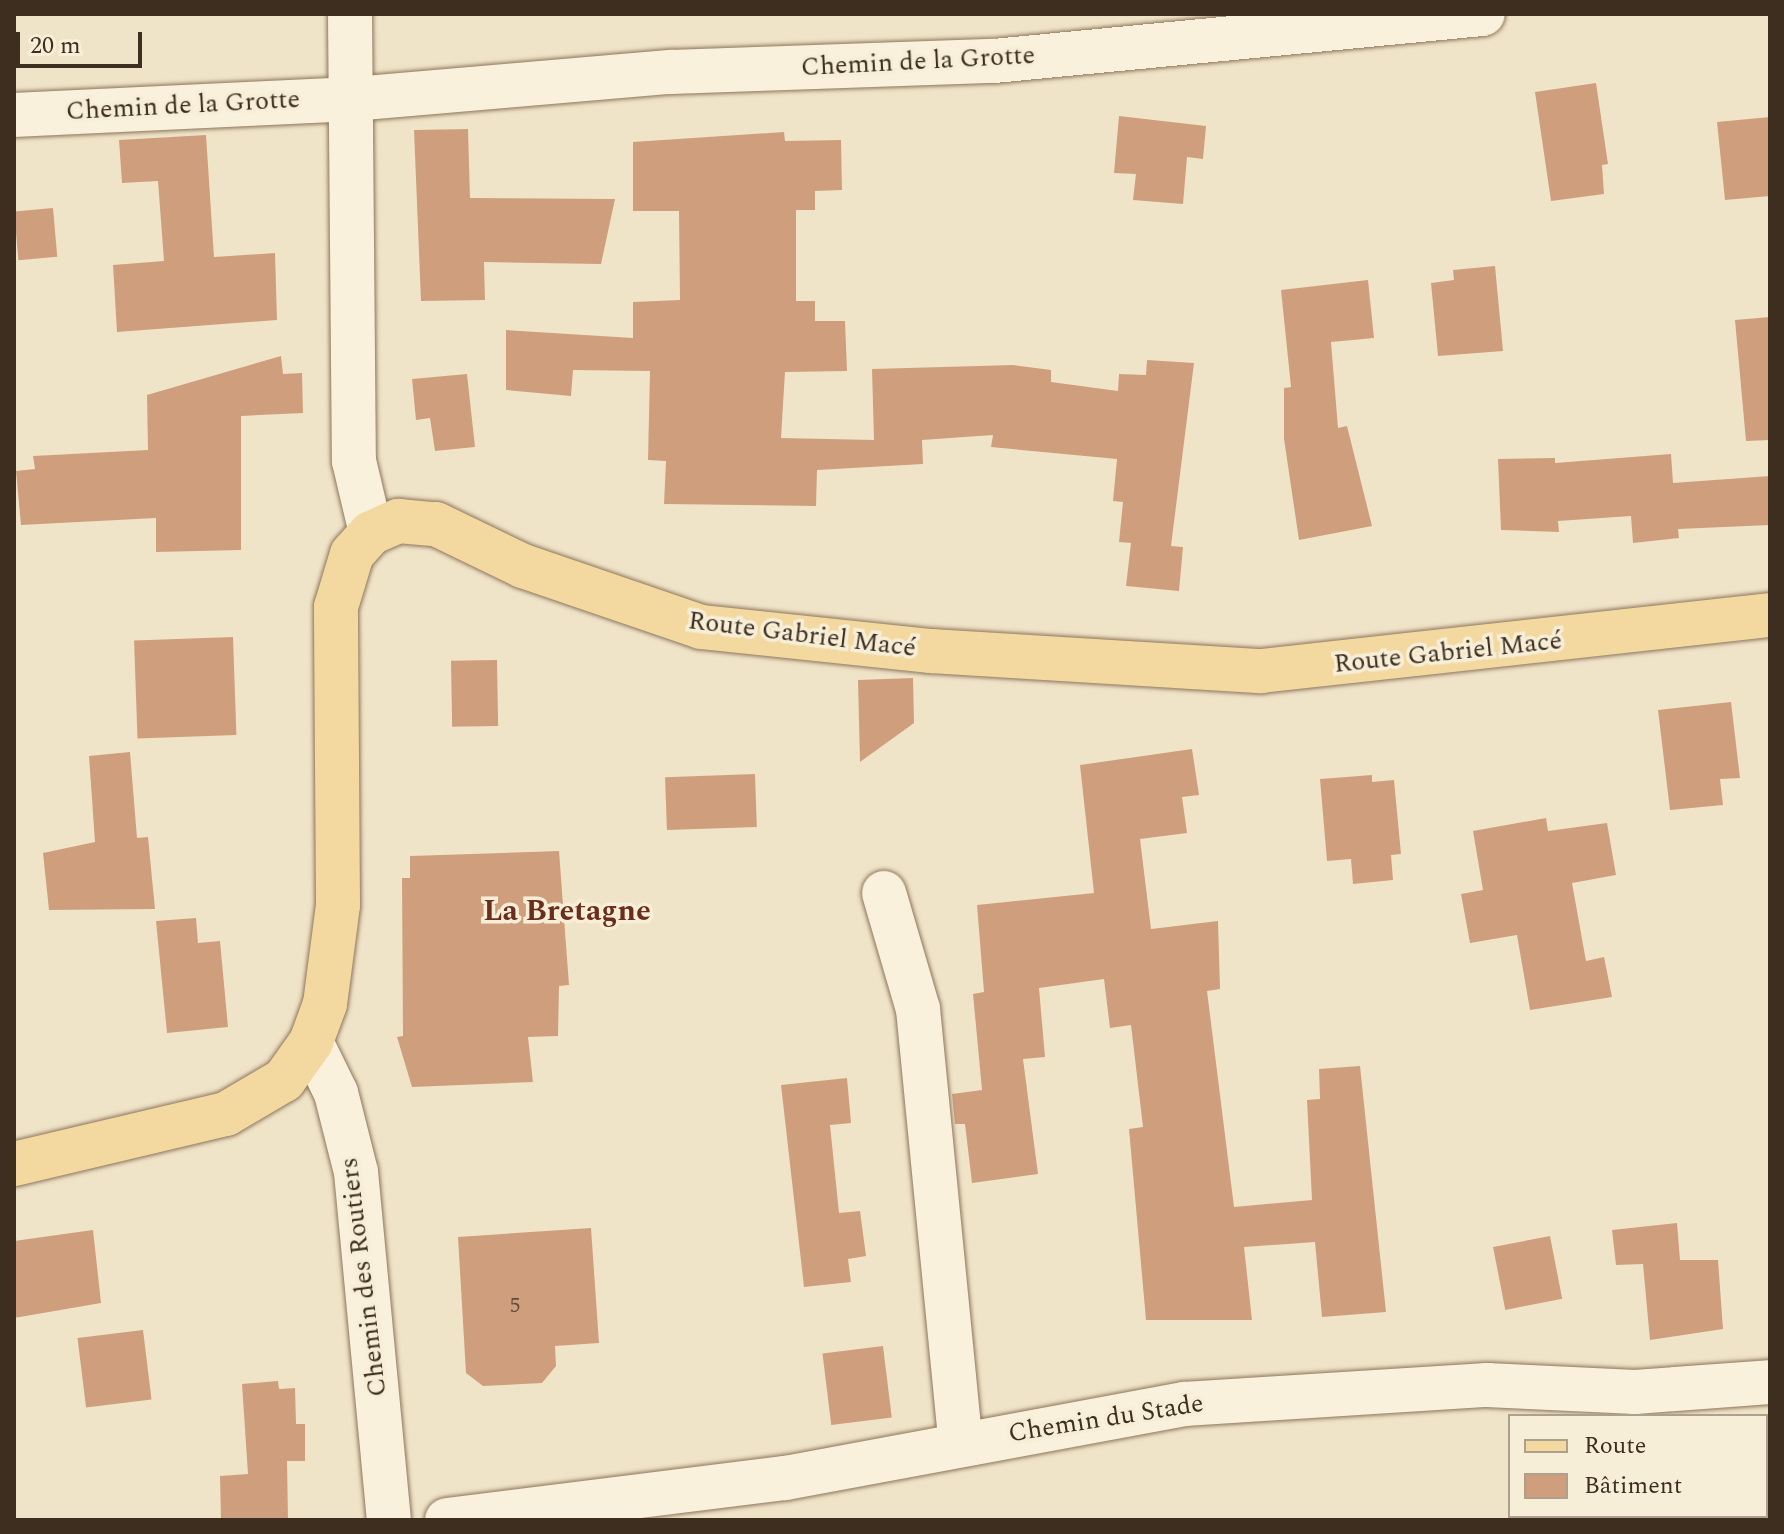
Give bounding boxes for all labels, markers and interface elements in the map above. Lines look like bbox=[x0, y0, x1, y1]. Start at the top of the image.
scale bar bbox=[20, 16, 146, 66]
text: 20 m bbox=[30, 28, 81, 64]
street label: Chemin de la Grotte bbox=[800, 40, 1036, 84]
street label: Chemin de la Grotte bbox=[65, 84, 301, 128]
street label: Route Gabriel Macé bbox=[686, 606, 918, 664]
street label: Route Gabriel Macé bbox=[1332, 626, 1564, 680]
district label: La Bretagne bbox=[483, 893, 651, 929]
street label: Chemin des Routiers bbox=[334, 1156, 394, 1398]
house number: 5 bbox=[510, 1293, 520, 1319]
street label: Chemin du Stade bbox=[1006, 1388, 1206, 1450]
legend bbox=[1508, 1414, 1768, 1518]
text: Route bbox=[1584, 1428, 1646, 1464]
text: Bâtiment bbox=[1584, 1468, 1682, 1504]

